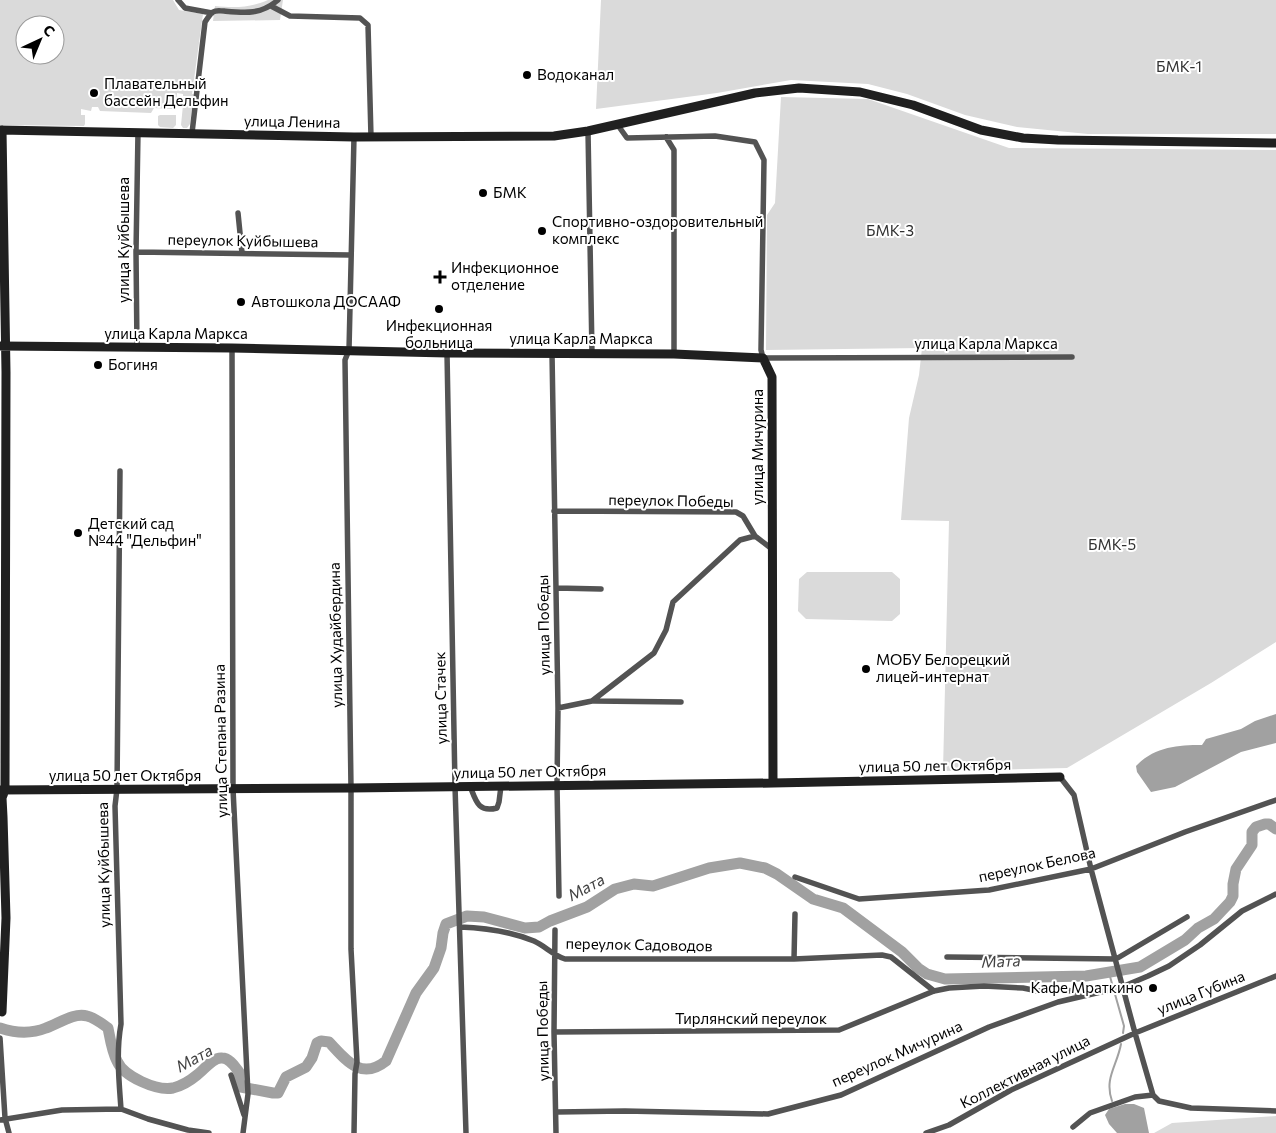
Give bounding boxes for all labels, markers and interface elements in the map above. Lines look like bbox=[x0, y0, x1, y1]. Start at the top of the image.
north arrow bbox=[15, 15, 65, 65]
text: С bbox=[40, 21, 59, 40]
park label: БМК-1 bbox=[1156, 57, 1202, 75]
place label: Водоканал bbox=[537, 65, 614, 83]
marker: Водоканал bbox=[521, 69, 533, 81]
place label: Плавательный бассейн Дельфин bbox=[104, 74, 229, 109]
marker: Плавательный бассейн Дельфин bbox=[88, 87, 100, 99]
street label: улица Ленина bbox=[244, 111, 340, 131]
street label: улица Куйбышева bbox=[114, 177, 132, 303]
place label: БМК bbox=[493, 183, 527, 201]
marker: БМК bbox=[477, 187, 489, 199]
place label: Спортивно-оздоровительный комплекс bbox=[552, 212, 763, 247]
park label: БМК-3 bbox=[866, 221, 914, 239]
marker: Спортивно-оздоровительный комплекс bbox=[536, 225, 548, 237]
street label: переулок Куйбышева bbox=[168, 230, 319, 250]
place label: Инфекционное отделение bbox=[451, 258, 559, 293]
marker: Инфекционное отделение bbox=[433, 270, 447, 284]
place label: Автошкола ДОСААФ bbox=[251, 292, 401, 310]
marker: Автошкола ДОСААФ bbox=[235, 296, 247, 308]
marker: Инфекционная больница bbox=[433, 303, 445, 315]
place label: Инфекционная больница bbox=[386, 316, 492, 351]
street label: улица Карла Маркса bbox=[104, 324, 248, 342]
street label: улица Карла Маркса bbox=[509, 329, 653, 347]
street label: улица Карла Маркса bbox=[914, 334, 1058, 352]
place label: Богиня bbox=[108, 355, 158, 373]
marker: Богиня bbox=[92, 359, 104, 371]
street label: улица Мичурина bbox=[748, 389, 766, 505]
street label: переулок Победы bbox=[608, 490, 734, 510]
place label: Детский сад №44 "Дельфин" bbox=[88, 514, 202, 549]
marker: Детский сад №44 "Дельфин" bbox=[72, 527, 84, 539]
park label: БМК-5 bbox=[1088, 535, 1136, 553]
street label: улица Худайбердина bbox=[325, 562, 345, 708]
street label: улица Победы bbox=[533, 575, 553, 676]
place label: МОБУ Белорецкий лицей-интернат bbox=[876, 650, 1010, 685]
street label: улица Стачек bbox=[430, 652, 450, 745]
marker: МОБУ Белорецкий лицей-интернат bbox=[860, 663, 872, 675]
street label: улица Степана Разина bbox=[210, 664, 230, 818]
street label: улица 50 лет Октября bbox=[859, 755, 1011, 775]
street label: улица 50 лет Октября bbox=[454, 761, 606, 781]
street label: улица 50 лет Октября bbox=[49, 766, 201, 784]
street label: улица Куйбышева bbox=[93, 802, 113, 928]
street label: переулок Белова bbox=[977, 843, 1097, 885]
water label: Мата bbox=[564, 869, 608, 904]
street label: переулок Садоводов bbox=[565, 934, 713, 954]
water label: Мата bbox=[981, 950, 1021, 971]
street label: улица Губина bbox=[1154, 966, 1247, 1018]
place label: Кафе Мраткино bbox=[1030, 978, 1143, 996]
street label: улица Победы bbox=[532, 981, 552, 1082]
marker: Кафе Мраткино bbox=[1147, 982, 1159, 994]
street label: Тирлянский переулок bbox=[675, 1009, 827, 1027]
street label: переулок Мичурина bbox=[828, 1016, 965, 1090]
street label: Коллективная улица bbox=[957, 1031, 1093, 1112]
water label: Мата bbox=[172, 1040, 216, 1075]

